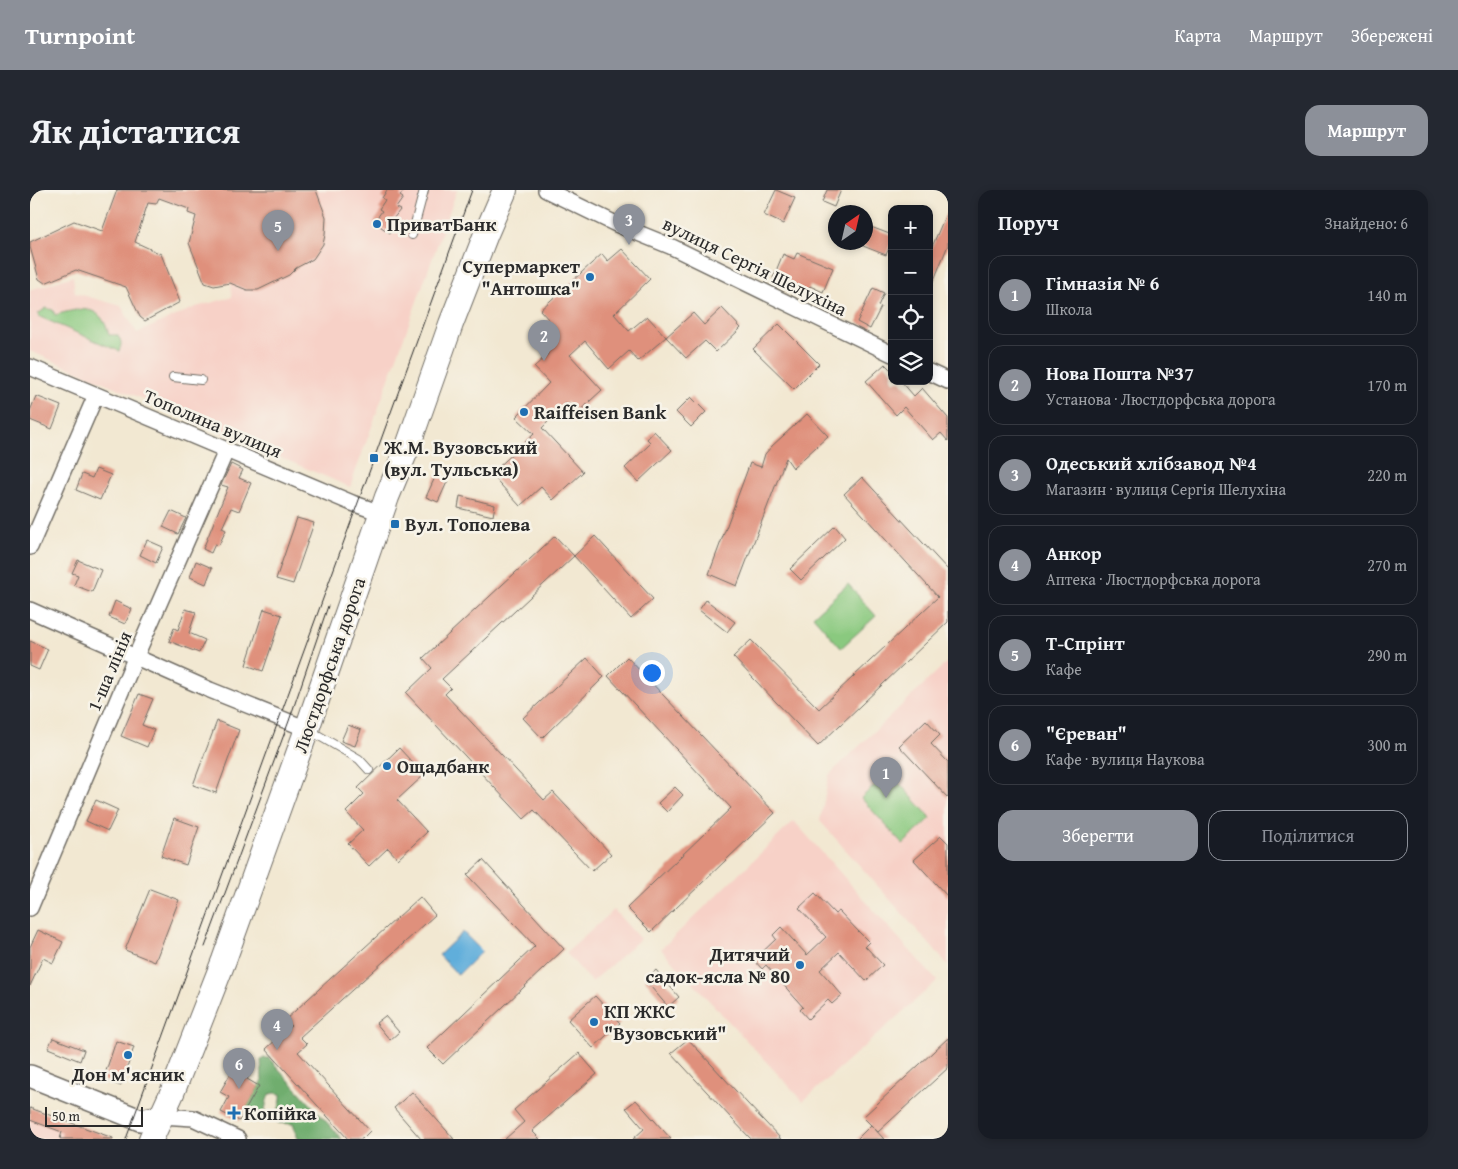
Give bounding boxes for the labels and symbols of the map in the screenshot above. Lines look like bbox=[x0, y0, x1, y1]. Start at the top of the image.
pin: 3 bbox=[613, 204, 645, 245]
north arrow bbox=[828, 205, 873, 250]
street label: вулиця Сергія Шелухіна bbox=[658, 209, 852, 323]
pin: 5 bbox=[262, 210, 294, 251]
place label: ПриватБанк bbox=[387, 210, 497, 238]
marker: ПриватБанк bbox=[371, 218, 383, 230]
place label: Супермаркет "Антошка" bbox=[463, 252, 581, 302]
marker: Супермаркет "Антошка" bbox=[584, 271, 596, 283]
pin: 2 bbox=[528, 320, 560, 361]
street label: Тополина вулиця bbox=[139, 381, 287, 465]
place label: Raiffeisen Bank bbox=[534, 398, 667, 426]
marker: Raiffeisen Bank bbox=[518, 406, 530, 418]
place label: Ж.М. Вузовський (вул. Тульська) bbox=[383, 433, 538, 483]
marker: Ж.М. Вузовський (вул. Тульська) bbox=[368, 452, 380, 464]
place label: Вул. Тополева bbox=[405, 510, 531, 538]
marker: Вул. Тополева bbox=[389, 518, 401, 530]
street label: Люстдорфська дорога bbox=[286, 573, 372, 757]
street label: 1-ша лінія bbox=[79, 626, 139, 716]
your location bbox=[639, 660, 665, 686]
place label: Ощадбанк bbox=[397, 752, 489, 780]
pin: 1 bbox=[870, 757, 902, 798]
marker: Ощадбанк bbox=[381, 760, 393, 772]
place label: Дитячий садок-ясла № 80 bbox=[645, 940, 790, 990]
marker: Дитячий садок-ясла № 80 bbox=[794, 959, 806, 971]
place label: КП ЖКС "Вузовський" bbox=[604, 997, 727, 1047]
pin: 4 bbox=[261, 1009, 293, 1050]
marker: КП ЖКС "Вузовський" bbox=[588, 1016, 600, 1028]
pin: 6 bbox=[223, 1048, 255, 1089]
marker: Дон м'ясник bbox=[122, 1049, 134, 1061]
place label: Дон м'ясник bbox=[71, 1060, 184, 1088]
place label: Копійка bbox=[244, 1099, 317, 1127]
scale bar bbox=[45, 1104, 142, 1127]
marker: Копійка bbox=[228, 1107, 240, 1119]

